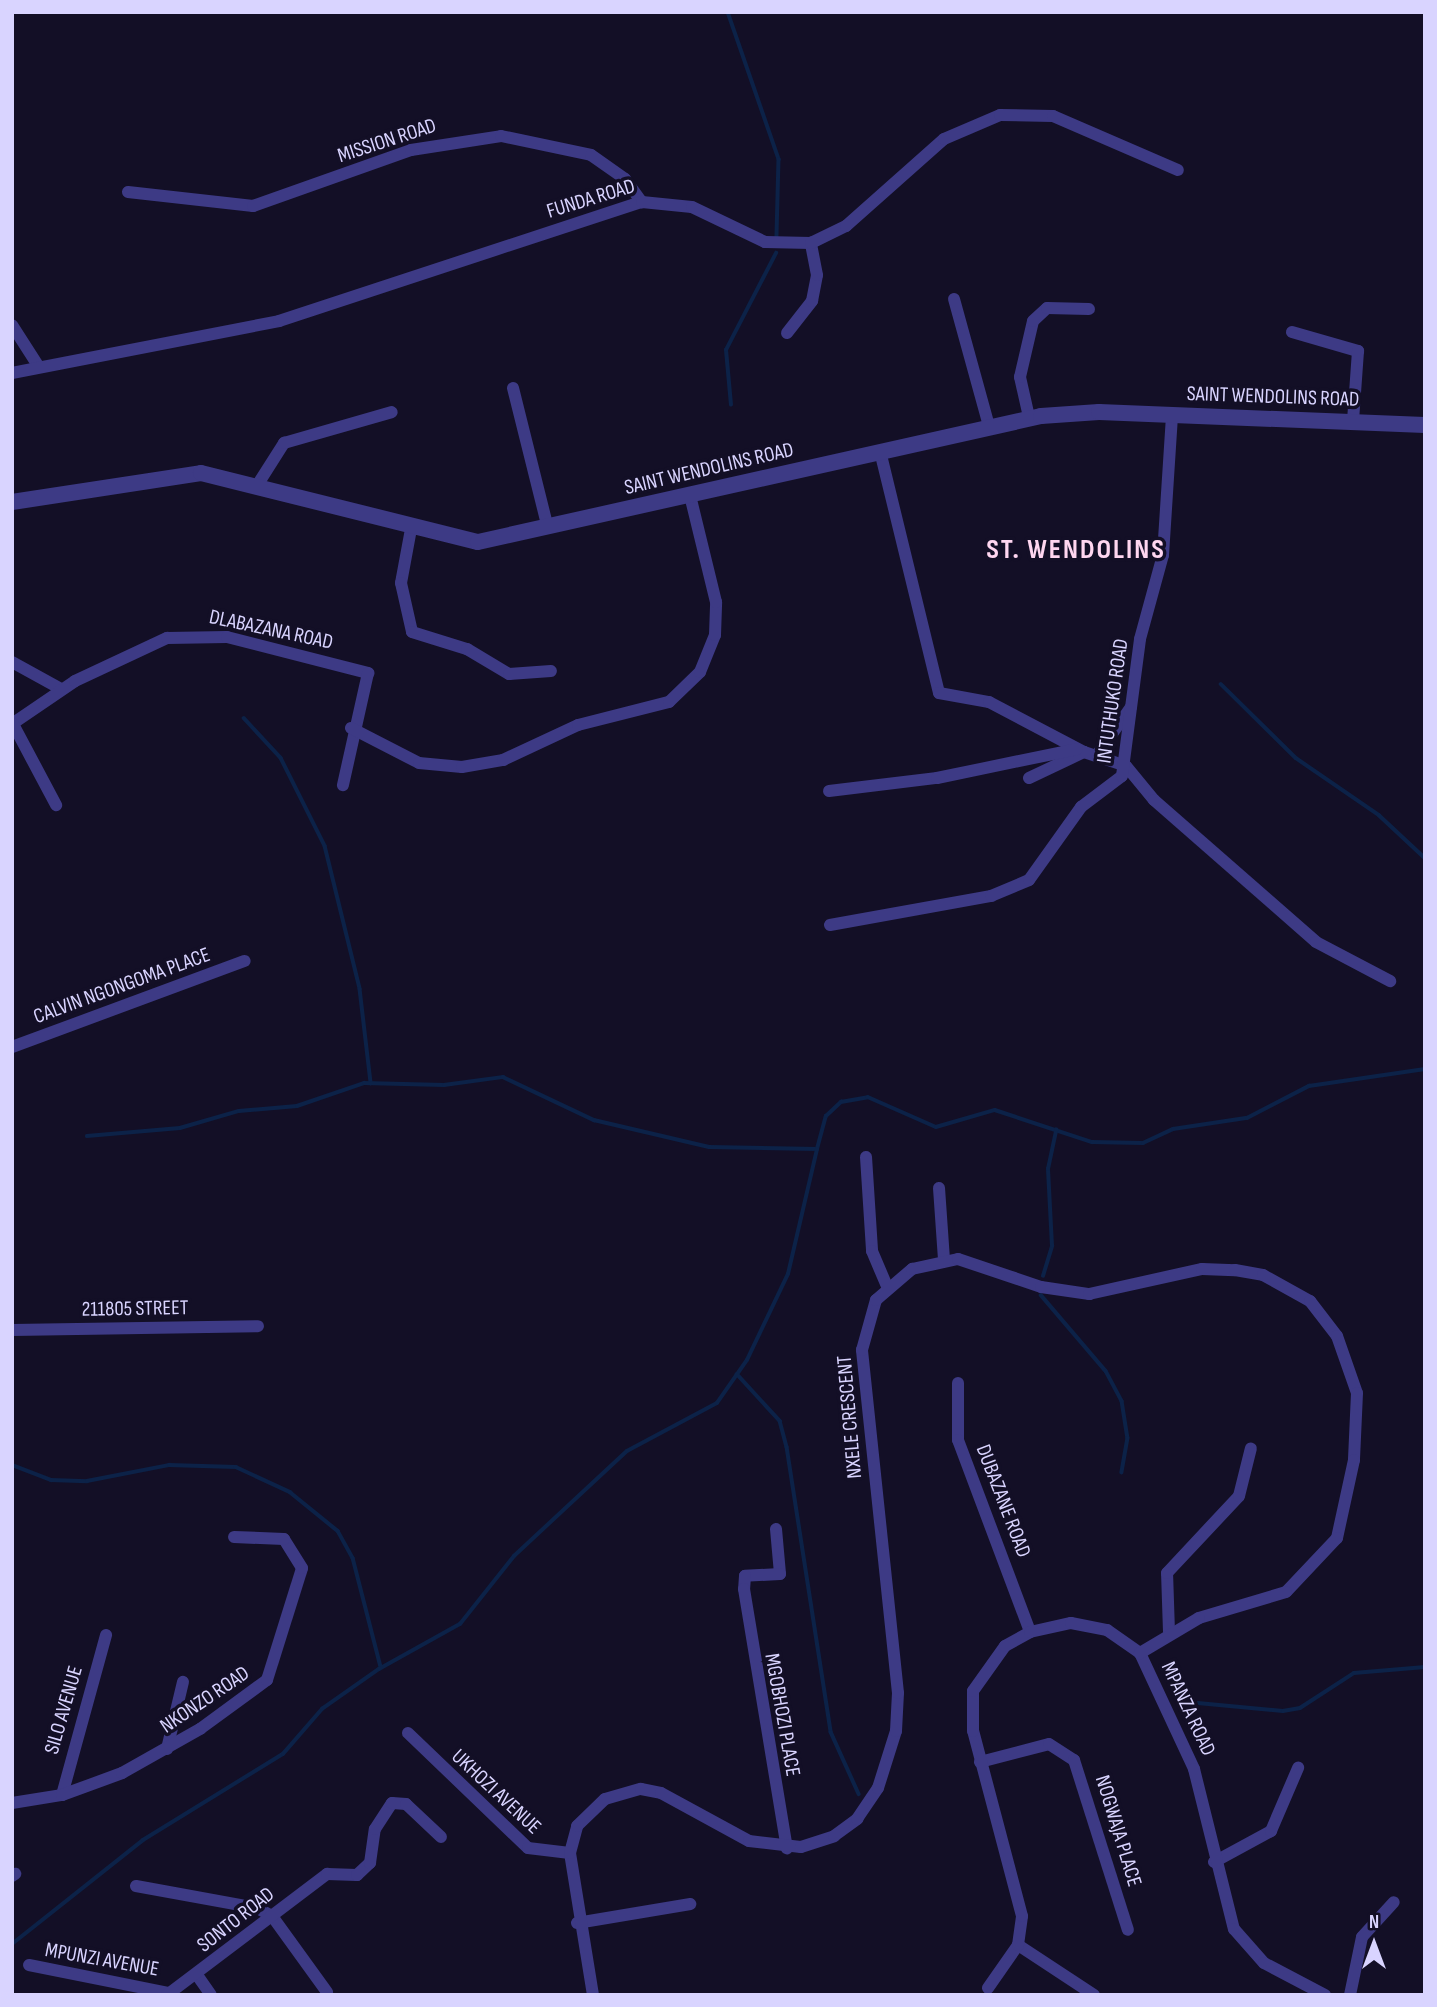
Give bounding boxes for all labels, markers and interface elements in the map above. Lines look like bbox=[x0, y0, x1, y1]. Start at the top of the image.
street label: MISSION ROAD bbox=[335, 113, 439, 169]
street label: FUNDA ROAD bbox=[544, 174, 638, 224]
street label: SAINT WENDOLINS ROAD bbox=[1186, 381, 1360, 413]
street label: SAINT WENDOLINS ROAD bbox=[622, 437, 796, 501]
district label: ST. WENDOLINS bbox=[988, 533, 1164, 567]
street label: DLABAZANA ROAD bbox=[207, 605, 335, 655]
street label: INTUTHUKO ROAD bbox=[1092, 637, 1134, 765]
street label: CALVIN NGONGOMA PLACE bbox=[30, 942, 214, 1030]
street label: 211805 STREET bbox=[81, 1295, 189, 1323]
street label: NXELE CRESCENT bbox=[832, 1354, 868, 1480]
street label: DUBAZANE ROAD bbox=[970, 1441, 1036, 1561]
street label: MGOBHOZI PLACE bbox=[759, 1652, 805, 1778]
street label: MPANZA ROAD bbox=[1155, 1658, 1221, 1760]
street label: NKONZO ROAD bbox=[156, 1661, 254, 1739]
street label: SILO AVENUE bbox=[39, 1663, 89, 1757]
street label: UKHOZI AVENUE bbox=[446, 1744, 546, 1840]
street label: NOGWAJA PLACE bbox=[1089, 1772, 1147, 1890]
street label: SONTO ROAD bbox=[192, 1882, 280, 1958]
north arrow bbox=[1339, 1909, 1409, 1979]
text: N bbox=[1369, 1911, 1379, 1934]
street label: MPUNZI AVENUE bbox=[43, 1938, 161, 1982]

